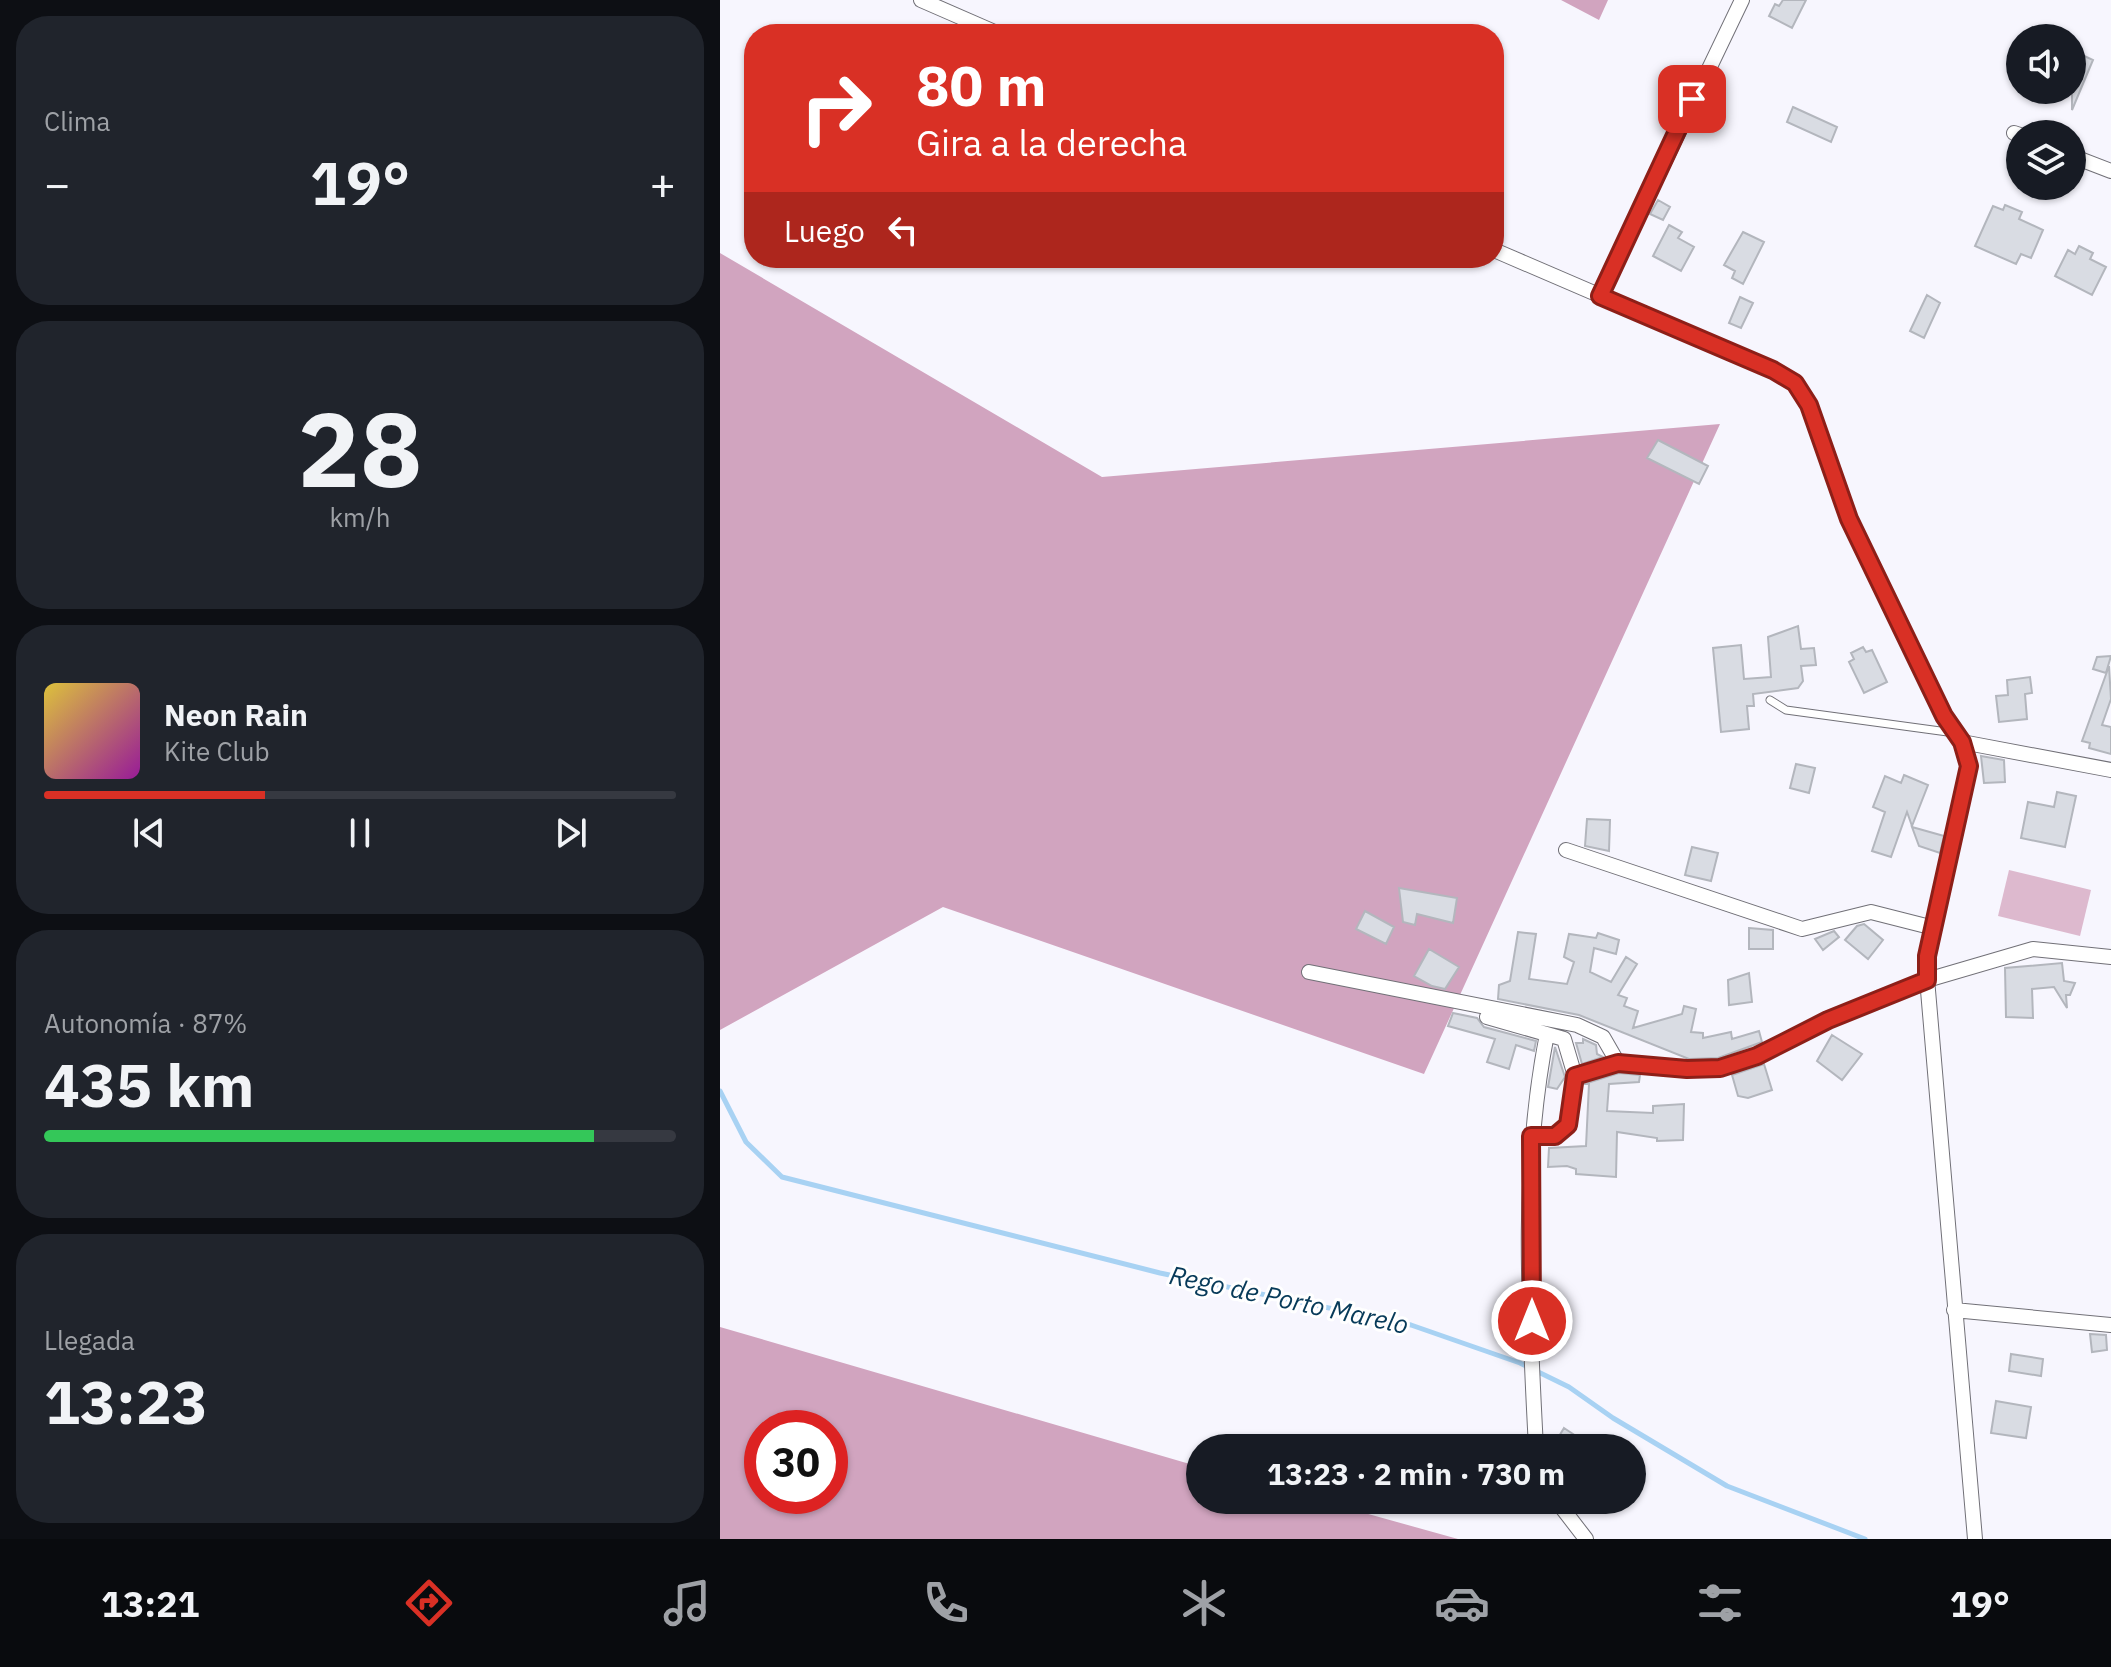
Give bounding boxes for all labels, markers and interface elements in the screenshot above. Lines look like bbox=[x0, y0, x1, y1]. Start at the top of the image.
map controls bbox=[2006, 24, 2086, 200]
button: sound bbox=[2006, 24, 2086, 104]
text: 80 m bbox=[916, 49, 1046, 121]
icon: right bbox=[784, 56, 888, 160]
pin bbox=[1658, 65, 1726, 133]
icon: arrive bbox=[1670, 77, 1714, 121]
text: Clima bbox=[44, 104, 110, 138]
text: Gira a la derecha bbox=[916, 119, 1187, 166]
button: layers bbox=[2006, 120, 2086, 200]
text: 19° bbox=[310, 143, 410, 222]
text: − bbox=[44, 155, 70, 212]
text: + bbox=[650, 155, 676, 212]
icon: left bbox=[881, 208, 925, 252]
text: Luego bbox=[784, 211, 865, 250]
text: 28 bbox=[298, 380, 422, 516]
text: km/h bbox=[329, 500, 391, 534]
text: Neon Rain bbox=[164, 695, 308, 734]
text: Kite Club bbox=[164, 734, 269, 768]
icon: previous bbox=[127, 811, 171, 855]
icon: pause bbox=[338, 811, 382, 855]
icon: next bbox=[549, 811, 593, 855]
text: Autonomía · 87% bbox=[44, 1006, 247, 1040]
text: 435 km bbox=[44, 1045, 254, 1124]
water label: Rego de Porto Marelo bbox=[1166, 1257, 1412, 1341]
position arrow bbox=[1490, 1279, 1574, 1363]
text: Llegada bbox=[44, 1323, 135, 1357]
text: 13:23 bbox=[44, 1362, 208, 1441]
speed limit sign: 30 bbox=[744, 1410, 848, 1514]
text: 13:23 · 2 min · 730 m bbox=[1267, 1454, 1565, 1493]
icon: directions bbox=[401, 1575, 457, 1631]
icon: music bbox=[659, 1575, 715, 1631]
icon: phone bbox=[918, 1575, 974, 1631]
icon: climate bbox=[1176, 1575, 1232, 1631]
icon: car bbox=[1434, 1575, 1490, 1631]
icon: filters bbox=[1692, 1575, 1748, 1631]
text: 13:21 bbox=[101, 1580, 199, 1627]
text: 19° bbox=[1950, 1580, 2010, 1627]

